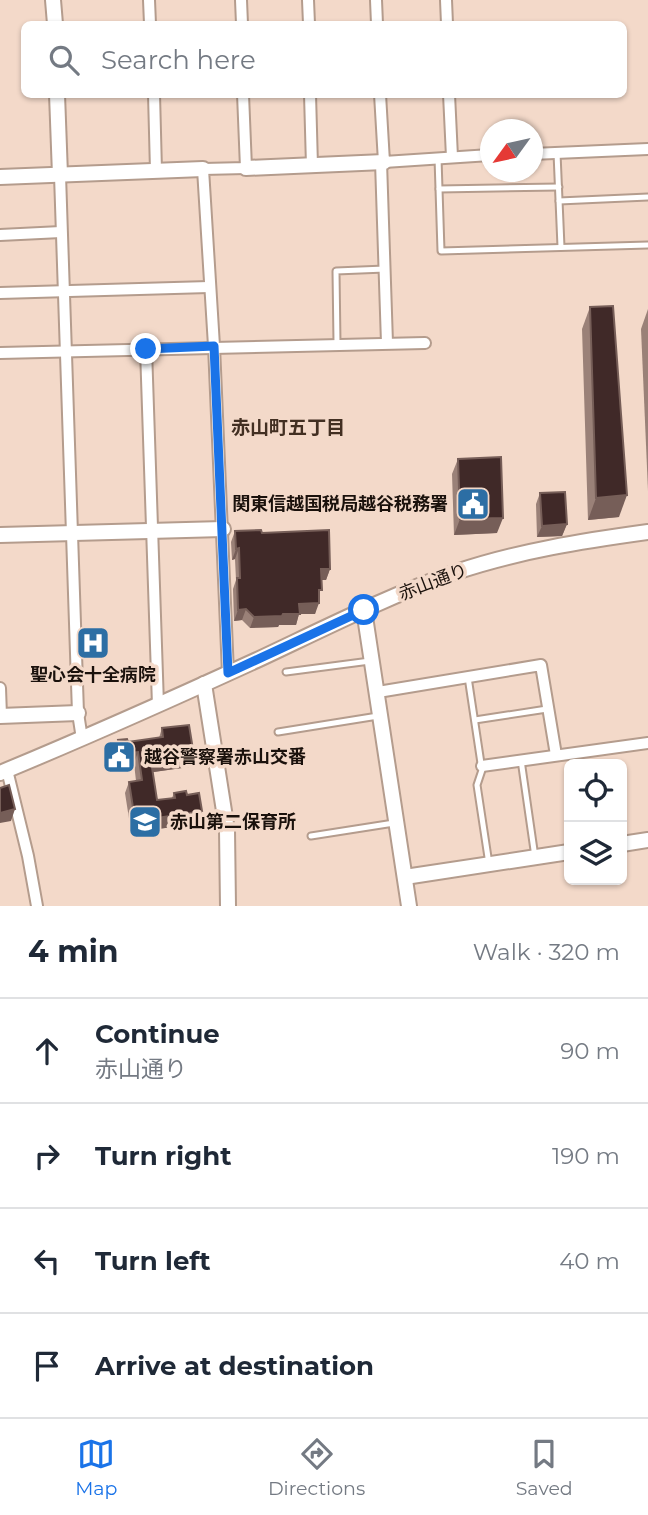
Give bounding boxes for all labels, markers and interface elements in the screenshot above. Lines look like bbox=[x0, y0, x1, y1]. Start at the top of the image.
search box bbox=[21, 21, 627, 98]
icon: search bbox=[45, 41, 83, 79]
text: Search here bbox=[101, 44, 256, 76]
north arrow bbox=[480, 119, 543, 182]
route end bbox=[130, 333, 161, 364]
district label: 赤山町五丁目 bbox=[231, 416, 345, 439]
public building icon: 関東信越国税局越谷税務署 bbox=[454, 485, 492, 523]
place label: 関東信越国税局越谷税務署 bbox=[232, 493, 448, 515]
street label: 赤山通り bbox=[395, 559, 471, 605]
route start bbox=[348, 594, 379, 625]
hospital icon: 聖心会十全病院 bbox=[74, 624, 112, 662]
place label: 聖心会十全病院 bbox=[30, 664, 156, 686]
public building icon: 越谷警察署赤山交番 bbox=[100, 738, 138, 776]
place label: 越谷警察署赤山交番 bbox=[144, 746, 306, 768]
map controls bbox=[564, 759, 627, 885]
button: locate bbox=[564, 759, 627, 822]
school or university icon: 赤山第二保育所 bbox=[126, 803, 164, 841]
place label: 赤山第二保育所 bbox=[170, 811, 296, 833]
button: layers bbox=[564, 822, 627, 885]
text: 4 min bbox=[28, 933, 118, 970]
text: Walk · 320 m bbox=[473, 938, 620, 966]
text: Continue bbox=[95, 1018, 220, 1050]
icon: ahead bbox=[28, 1032, 66, 1070]
text: 90 m bbox=[560, 1037, 620, 1065]
text: 赤山通り bbox=[95, 1055, 187, 1083]
icon: right bbox=[28, 1137, 66, 1175]
text: Turn right bbox=[95, 1140, 231, 1172]
text: 190 m bbox=[552, 1142, 620, 1170]
icon: left bbox=[28, 1242, 66, 1280]
text: Turn left bbox=[95, 1245, 211, 1277]
text: 40 m bbox=[559, 1247, 620, 1275]
icon: arrive bbox=[28, 1347, 66, 1385]
text: Arrive at destination bbox=[95, 1350, 374, 1382]
tab: Map bbox=[75, 1435, 117, 1500]
tab: Directions bbox=[268, 1435, 365, 1500]
tab: Saved bbox=[516, 1435, 573, 1500]

